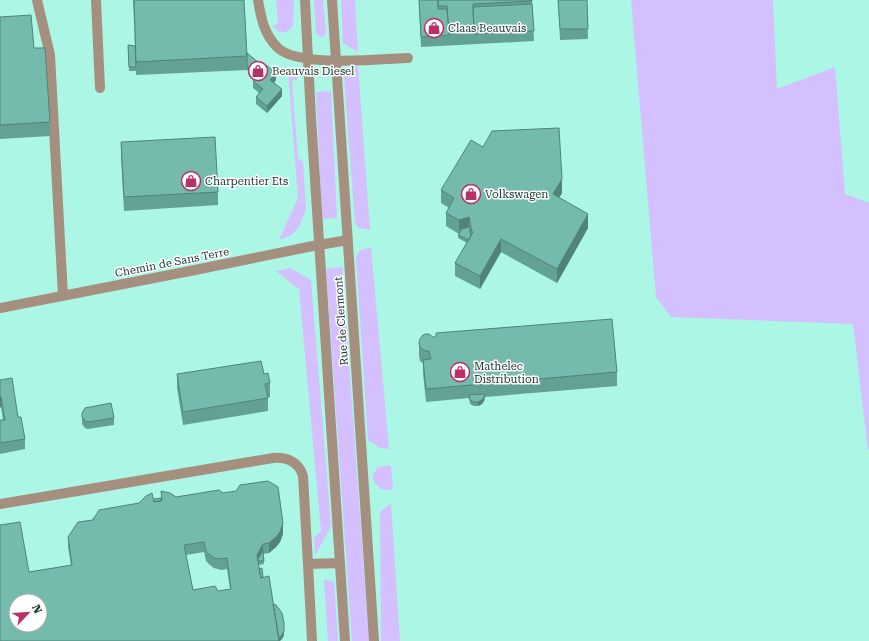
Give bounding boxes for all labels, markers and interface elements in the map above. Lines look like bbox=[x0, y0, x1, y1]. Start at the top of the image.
shop icon: Claas Beauvais bbox=[423, 17, 445, 39]
place label: Claas Beauvais bbox=[448, 22, 526, 35]
shop icon: Beauvais Diesel bbox=[247, 60, 269, 82]
place label: Beauvais Diesel bbox=[272, 65, 355, 78]
shop icon: Charpentier Ets bbox=[180, 170, 202, 192]
place label: Charpentier Ets bbox=[205, 175, 288, 188]
shop icon: Volkswagen bbox=[460, 183, 482, 205]
place label: Volkswagen bbox=[485, 188, 548, 201]
street label: Chemin de Sans Terre bbox=[114, 245, 230, 280]
street label: Rue de Clermont bbox=[332, 276, 351, 366]
place label: Mathelec Distribution bbox=[474, 360, 539, 386]
shop icon: Mathelec Distribution bbox=[449, 361, 471, 383]
north arrow bbox=[8, 593, 48, 633]
text: N bbox=[29, 602, 45, 616]

